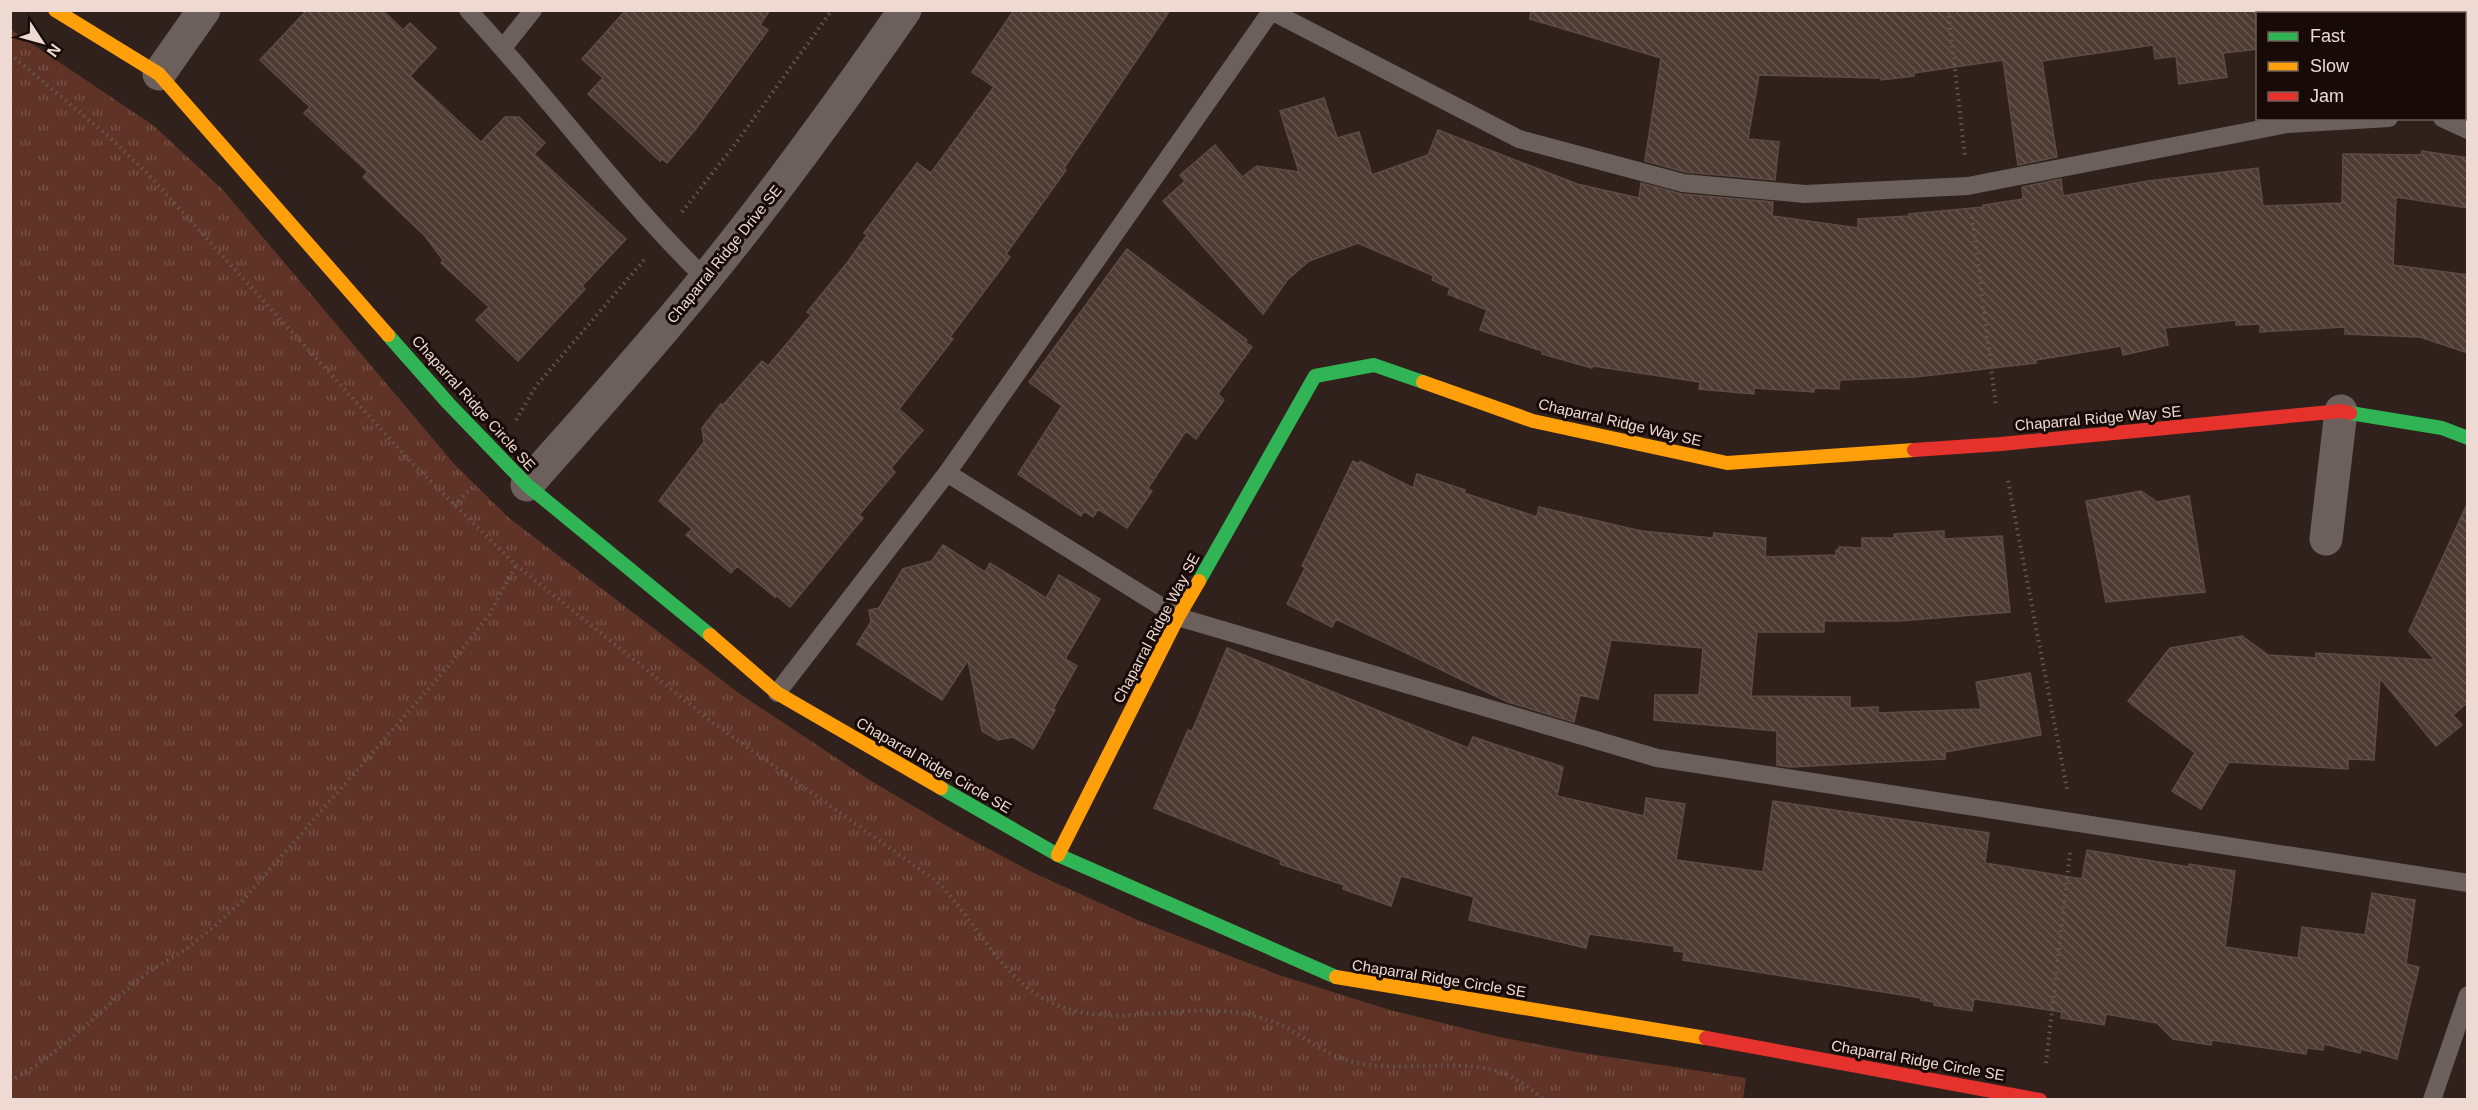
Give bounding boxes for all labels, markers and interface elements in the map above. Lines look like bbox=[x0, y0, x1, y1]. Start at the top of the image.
north arrow bbox=[12, 12, 72, 72]
legend bbox=[2256, 12, 2466, 120]
text: Fast bbox=[2310, 26, 2345, 46]
text: N bbox=[43, 41, 64, 60]
text: Slow bbox=[2310, 56, 2350, 76]
text: Jam bbox=[2310, 86, 2344, 106]
street label: Chaparral Ridge Drive SE bbox=[663, 182, 785, 326]
street label: Chaparral Ridge Circle SE bbox=[409, 332, 539, 474]
street label: Chaparral Ridge Way SE bbox=[1537, 395, 1703, 449]
street label: Chaparral Ridge Way SE bbox=[2014, 402, 2182, 434]
street label: Chaparral Ridge Way SE bbox=[1109, 550, 1203, 706]
street label: Chaparral Ridge Circle SE bbox=[854, 714, 1014, 816]
street label: Chaparral Ridge Circle SE bbox=[1351, 956, 1527, 1000]
street label: Chaparral Ridge Circle SE bbox=[1830, 1036, 2006, 1084]

